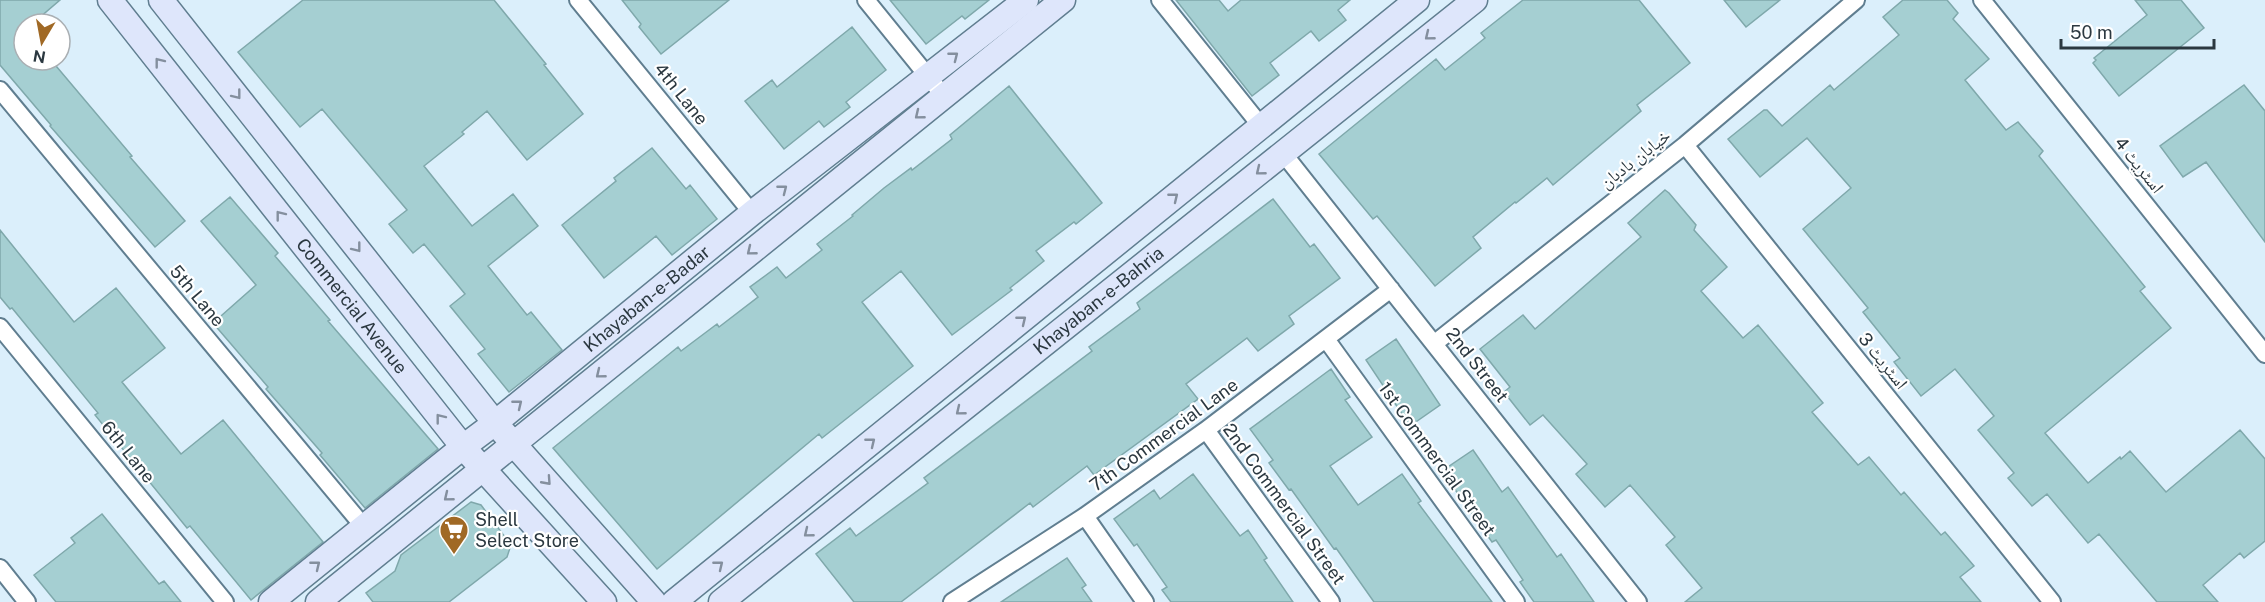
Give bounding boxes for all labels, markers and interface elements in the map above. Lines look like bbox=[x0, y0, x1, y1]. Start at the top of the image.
north arrow bbox=[12, 12, 72, 72]
scale bar bbox=[2061, 12, 2214, 50]
text: 50 m bbox=[2070, 22, 2113, 43]
one-way arrow bbox=[1425, 29, 1436, 40]
text: N bbox=[32, 46, 47, 67]
one-way arrow bbox=[947, 53, 958, 64]
one-way arrow bbox=[156, 58, 167, 69]
street label: 4th Lane bbox=[650, 58, 713, 129]
one-way arrow bbox=[229, 89, 240, 100]
one-way arrow bbox=[915, 107, 926, 118]
street label: خیابان بادبان bbox=[1595, 124, 1675, 194]
street label: اسٹریٹ 4 bbox=[2110, 132, 2168, 197]
one-way arrow bbox=[1256, 164, 1267, 175]
one-way arrow bbox=[777, 185, 788, 196]
one-way arrow bbox=[1167, 193, 1178, 204]
one-way arrow bbox=[276, 211, 287, 222]
street label: Commercial Avenue bbox=[292, 234, 412, 378]
street label: Khayaban-e-Badar bbox=[579, 241, 714, 356]
one-way arrow bbox=[350, 242, 361, 253]
street label: Khayaban-e-Bahria bbox=[1029, 242, 1167, 359]
one-way arrow bbox=[747, 244, 758, 255]
street label: 5th Lane bbox=[166, 261, 229, 331]
one-way arrow bbox=[1016, 316, 1027, 327]
street label: 2nd Street bbox=[1442, 323, 1513, 406]
street label: اسٹریٹ 3 bbox=[1854, 328, 1912, 393]
one-way arrow bbox=[596, 366, 607, 377]
street label: 7th Commercial Lane bbox=[1086, 374, 1242, 495]
street label: 1st Commercial Street bbox=[1375, 378, 1500, 540]
one-way arrow bbox=[511, 401, 522, 412]
one-way arrow bbox=[956, 403, 967, 414]
one-way arrow bbox=[436, 413, 447, 424]
street label: 6th Lane bbox=[97, 416, 160, 487]
street label: 2nd Commercial Street bbox=[1219, 419, 1350, 588]
one-way arrow bbox=[864, 439, 875, 450]
one-way arrow bbox=[540, 474, 551, 485]
one-way arrow bbox=[444, 489, 455, 500]
place label: Shell Select Store bbox=[475, 509, 579, 551]
supermarket icon: Shell Select Store bbox=[438, 514, 470, 556]
one-way arrow bbox=[804, 525, 815, 536]
one-way arrow bbox=[310, 562, 321, 573]
one-way arrow bbox=[713, 562, 724, 573]

